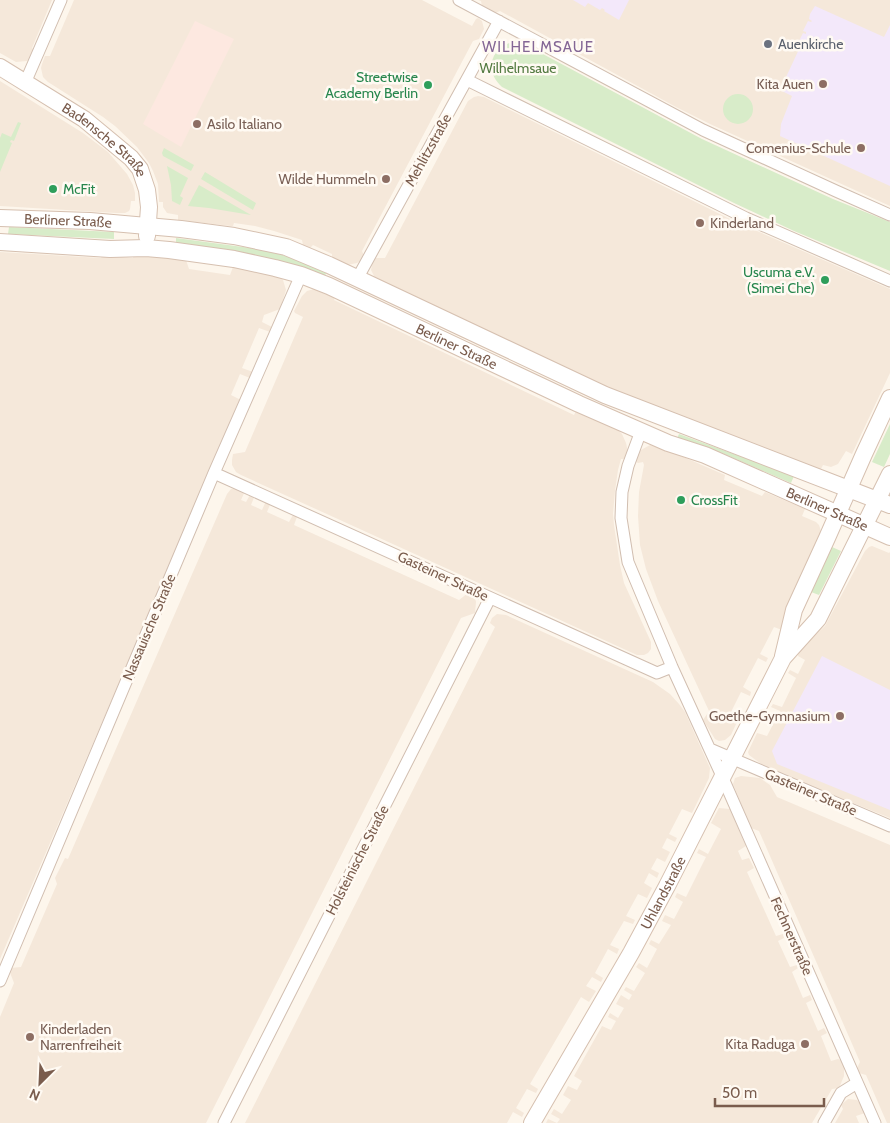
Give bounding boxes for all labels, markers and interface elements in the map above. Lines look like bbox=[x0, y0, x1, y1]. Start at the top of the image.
place label: Auenkirche bbox=[778, 35, 843, 53]
district label: WILHELMSAUE bbox=[482, 38, 594, 56]
marker: Auenkirche bbox=[762, 38, 774, 50]
park label: Wilhelmsaue bbox=[480, 59, 556, 77]
place label: Streetwise Academy Berlin bbox=[325, 68, 418, 102]
place label: Kita Auen bbox=[756, 75, 813, 93]
marker: Kita Auen bbox=[817, 78, 829, 90]
marker: Streetwise Academy Berlin bbox=[422, 79, 434, 91]
street label: Badensche Straße bbox=[59, 99, 151, 179]
street label: Mehlitzstraße bbox=[401, 111, 455, 189]
place label: Asilo Italiano bbox=[207, 115, 282, 133]
marker: Asilo Italiano bbox=[191, 118, 203, 130]
place label: Comenius-Schule bbox=[746, 139, 851, 157]
marker: Comenius-Schule bbox=[855, 142, 867, 154]
place label: Wilde Hummeln bbox=[279, 170, 376, 188]
marker: Wilde Hummeln bbox=[380, 173, 392, 185]
place label: McFit bbox=[63, 180, 96, 198]
marker: McFit bbox=[47, 183, 59, 195]
street label: Berliner Straße bbox=[24, 210, 113, 232]
place label: Kinderland bbox=[710, 214, 774, 232]
marker: Kinderland bbox=[694, 217, 706, 229]
place label: Uscuma e.V. (Simei Che) bbox=[743, 263, 815, 297]
marker: Uscuma e.V. (Simei Che) bbox=[819, 274, 831, 286]
street label: Berliner Straße bbox=[413, 319, 500, 373]
street label: Berliner Straße bbox=[783, 483, 871, 535]
place label: CrossFit bbox=[691, 491, 738, 509]
marker: CrossFit bbox=[675, 494, 687, 506]
street label: Gasteiner Straße bbox=[395, 547, 491, 605]
street label: Nassauische Straße bbox=[118, 571, 180, 683]
place label: Goethe-Gymnasium bbox=[709, 707, 830, 725]
marker: Goethe-Gymnasium bbox=[834, 710, 846, 722]
street label: Gasteiner Straße bbox=[762, 765, 860, 819]
street label: Holsteinische Straße bbox=[322, 802, 392, 918]
street label: Uhlandstraße bbox=[636, 853, 690, 932]
street label: Fechnerstraße bbox=[767, 894, 817, 978]
place label: Kinderladen Narrenfreiheit bbox=[40, 1020, 122, 1054]
marker: Kinderladen Narrenfreiheit bbox=[24, 1031, 36, 1043]
place label: Kita Raduga bbox=[725, 1035, 795, 1053]
marker: Kita Raduga bbox=[799, 1038, 811, 1050]
north arrow bbox=[15, 1058, 65, 1108]
scale bar bbox=[715, 1076, 824, 1108]
text: 50 m bbox=[722, 1084, 757, 1102]
text: N bbox=[27, 1085, 43, 1105]

